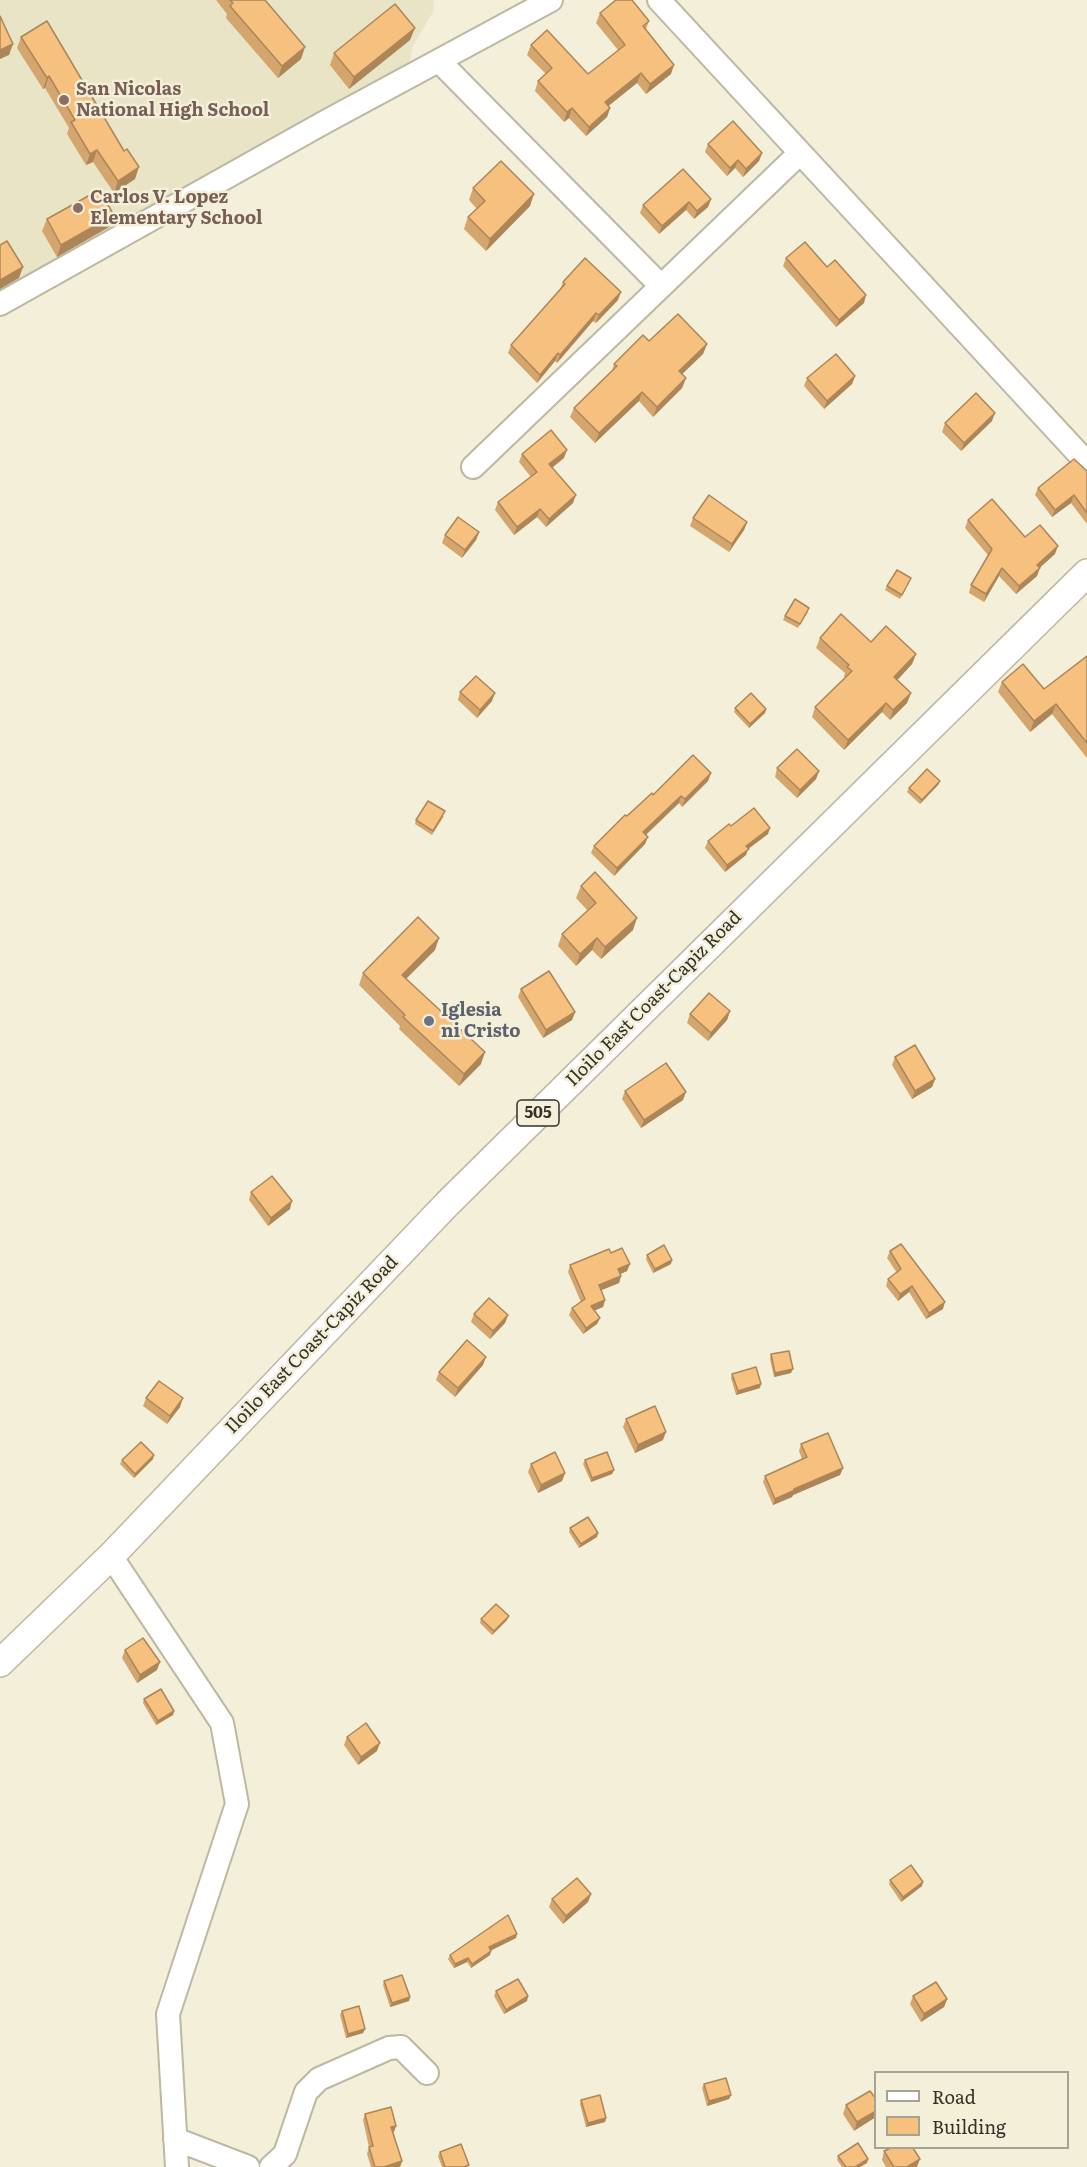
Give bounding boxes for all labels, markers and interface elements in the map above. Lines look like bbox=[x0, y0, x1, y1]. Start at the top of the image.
place label: San Nicolas National High School bbox=[76, 79, 269, 122]
marker: San Nicolas National High School bbox=[57, 93, 71, 107]
place label: Carlos V. Lopez Elementary School bbox=[90, 187, 262, 230]
marker: Carlos V. Lopez Elementary School bbox=[71, 201, 85, 215]
street label: Iloilo East Coast-Capiz Road bbox=[562, 907, 746, 1091]
place label: Iglesia ni Cristo bbox=[441, 1000, 520, 1042]
marker: Iglesia ni Cristo bbox=[422, 1014, 436, 1028]
road number: 505 bbox=[517, 1100, 559, 1126]
street label: Iloilo East Coast-Capiz Road bbox=[221, 1252, 403, 1438]
legend bbox=[874, 2071, 1069, 2149]
text: Road bbox=[932, 2083, 976, 2110]
text: Building bbox=[932, 2113, 1006, 2140]

